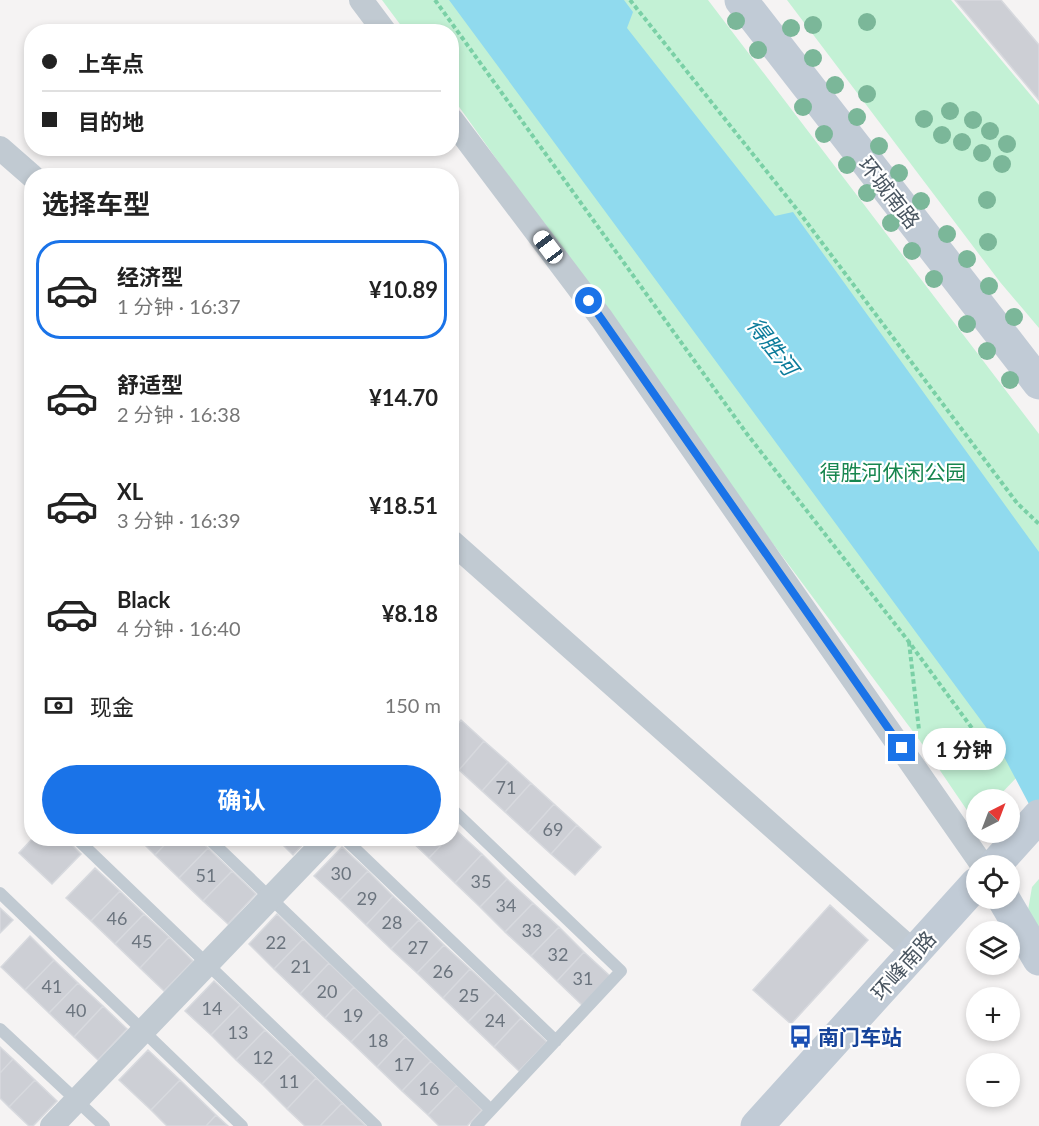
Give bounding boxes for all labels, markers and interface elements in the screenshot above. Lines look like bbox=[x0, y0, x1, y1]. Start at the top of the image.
text: 上车点 bbox=[78, 50, 144, 77]
text: 目的地 bbox=[78, 108, 144, 135]
street label: 环城南路 bbox=[854, 151, 926, 233]
text: 选择车型 bbox=[42, 187, 150, 220]
car bbox=[530, 227, 566, 267]
icon: car bbox=[45, 263, 99, 317]
text: 经济型 bbox=[117, 263, 183, 290]
text: ¥10.89 bbox=[369, 276, 438, 303]
route start bbox=[575, 287, 602, 314]
text: 1 分钟 · 16:37 bbox=[117, 294, 241, 318]
water label: 得胜河 bbox=[742, 312, 806, 383]
icon: car bbox=[45, 371, 99, 425]
text: 舒适型 bbox=[117, 371, 183, 398]
text: ¥14.70 bbox=[369, 384, 438, 411]
text: 2 分钟 · 16:38 bbox=[117, 402, 241, 426]
park label: 得胜河休闲公园 bbox=[820, 459, 967, 484]
text: XL bbox=[117, 478, 143, 505]
icon: car bbox=[45, 479, 99, 533]
text: ¥18.51 bbox=[369, 492, 438, 519]
text: 3 分钟 · 16:39 bbox=[117, 508, 241, 532]
text: Black bbox=[117, 586, 170, 613]
icon: car bbox=[45, 587, 99, 641]
text: ¥8.18 bbox=[382, 600, 438, 627]
text: 4 分钟 · 16:40 bbox=[117, 616, 241, 640]
icon: cash bbox=[42, 689, 75, 722]
text: 现金 bbox=[90, 693, 134, 720]
text: 150 m bbox=[385, 693, 441, 717]
callout: 1 分钟 bbox=[923, 727, 1007, 769]
route end bbox=[888, 734, 915, 761]
text: 1 分钟 bbox=[936, 737, 992, 761]
button: 确认 bbox=[42, 765, 441, 834]
house number: 71 bbox=[496, 776, 516, 798]
north arrow bbox=[966, 789, 1020, 843]
map controls bbox=[966, 789, 1020, 1107]
house number: 69 bbox=[543, 818, 563, 840]
button: locate bbox=[966, 855, 1020, 909]
house number: 30 bbox=[331, 862, 351, 884]
house number: 51 bbox=[196, 864, 216, 886]
house number: 35 bbox=[471, 870, 491, 892]
house number: 29 bbox=[357, 887, 377, 909]
house number: 34 bbox=[496, 894, 516, 916]
house number: 46 bbox=[107, 907, 127, 929]
house number: 28 bbox=[382, 911, 402, 933]
house number: 33 bbox=[522, 919, 542, 941]
button: layers bbox=[966, 921, 1020, 975]
street label: 环峰南路 bbox=[866, 925, 940, 1005]
house number: 45 bbox=[132, 930, 152, 952]
house number: 22 bbox=[266, 931, 286, 953]
house number: 27 bbox=[408, 936, 428, 958]
house number: 32 bbox=[548, 943, 568, 965]
house number: 21 bbox=[291, 955, 311, 977]
house number: 26 bbox=[433, 960, 453, 982]
house number: 31 bbox=[573, 967, 593, 989]
house number: 41 bbox=[42, 975, 62, 997]
house number: 20 bbox=[317, 980, 337, 1002]
house number: 25 bbox=[459, 984, 479, 1006]
button: + bbox=[966, 987, 1020, 1041]
house number: 14 bbox=[202, 997, 222, 1019]
house number: 40 bbox=[66, 999, 86, 1021]
house number: 19 bbox=[343, 1004, 363, 1026]
house number: 24 bbox=[485, 1009, 505, 1031]
house number: 13 bbox=[228, 1021, 248, 1043]
bus stop icon: 南门车站 bbox=[787, 1023, 813, 1049]
place label: 南门车站 bbox=[818, 1024, 902, 1049]
house number: 18 bbox=[368, 1029, 388, 1051]
house number: 12 bbox=[253, 1046, 273, 1068]
house number: 17 bbox=[394, 1053, 414, 1075]
button: − bbox=[966, 1053, 1020, 1107]
house number: 11 bbox=[279, 1070, 299, 1092]
house number: 16 bbox=[419, 1077, 439, 1099]

